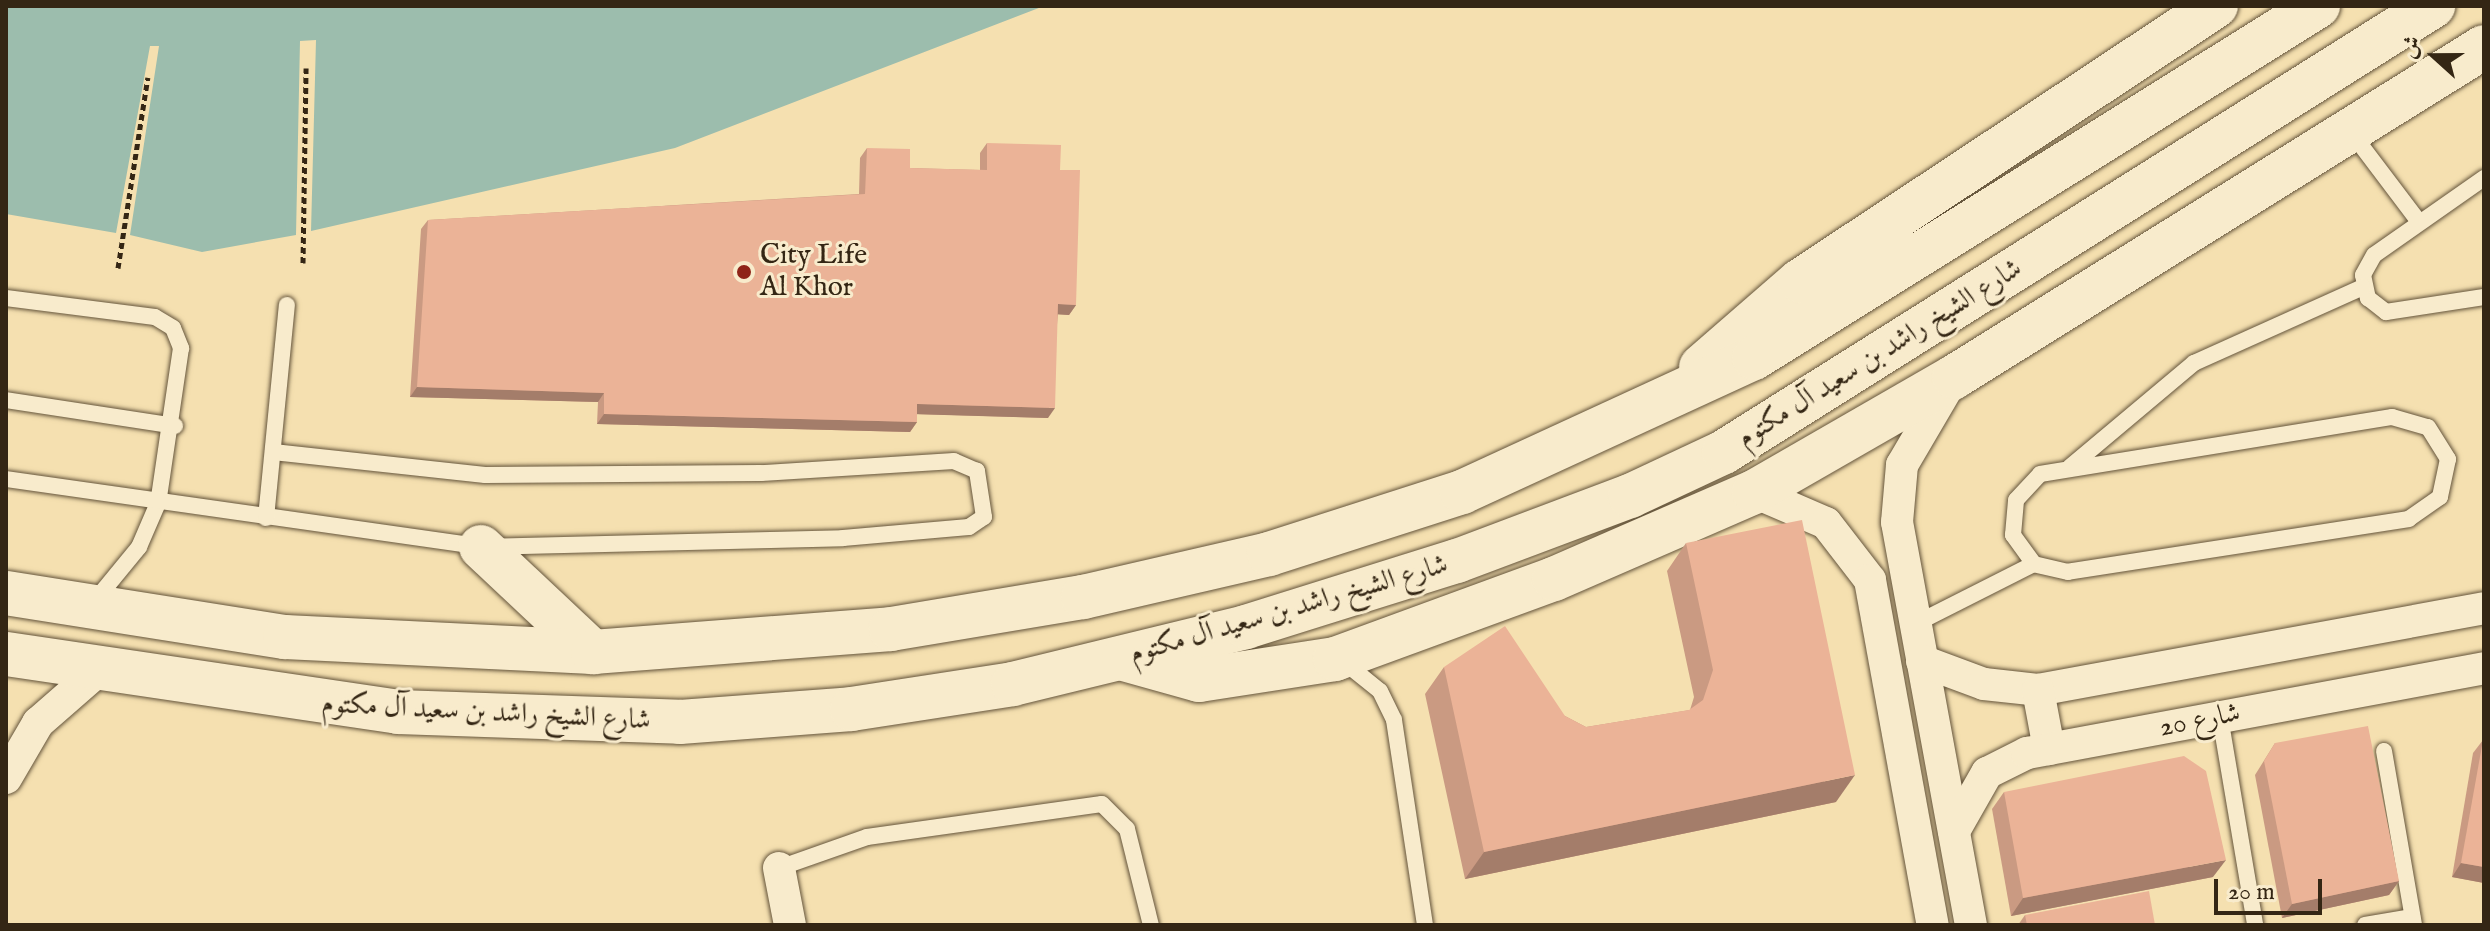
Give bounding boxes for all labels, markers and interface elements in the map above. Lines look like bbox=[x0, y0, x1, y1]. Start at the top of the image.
north arrow bbox=[2394, 16, 2474, 96]
text: ش bbox=[2395, 32, 2429, 63]
place label: City Life Al Khor bbox=[760, 239, 867, 305]
street label: شارع الشيخ راشد بن سعيد آل مكتوم bbox=[1731, 252, 2029, 456]
marker: City Life Al Khor bbox=[735, 263, 753, 281]
street label: شارع الشيخ راشد بن سعيد آل مكتوم bbox=[1126, 548, 1452, 672]
street label: شارع الشيخ راشد بن سعيد آل مكتوم bbox=[320, 688, 652, 738]
street label: شارع 20 bbox=[2157, 697, 2243, 745]
scale bar bbox=[2218, 863, 2326, 913]
text: 20 m bbox=[2228, 877, 2275, 908]

